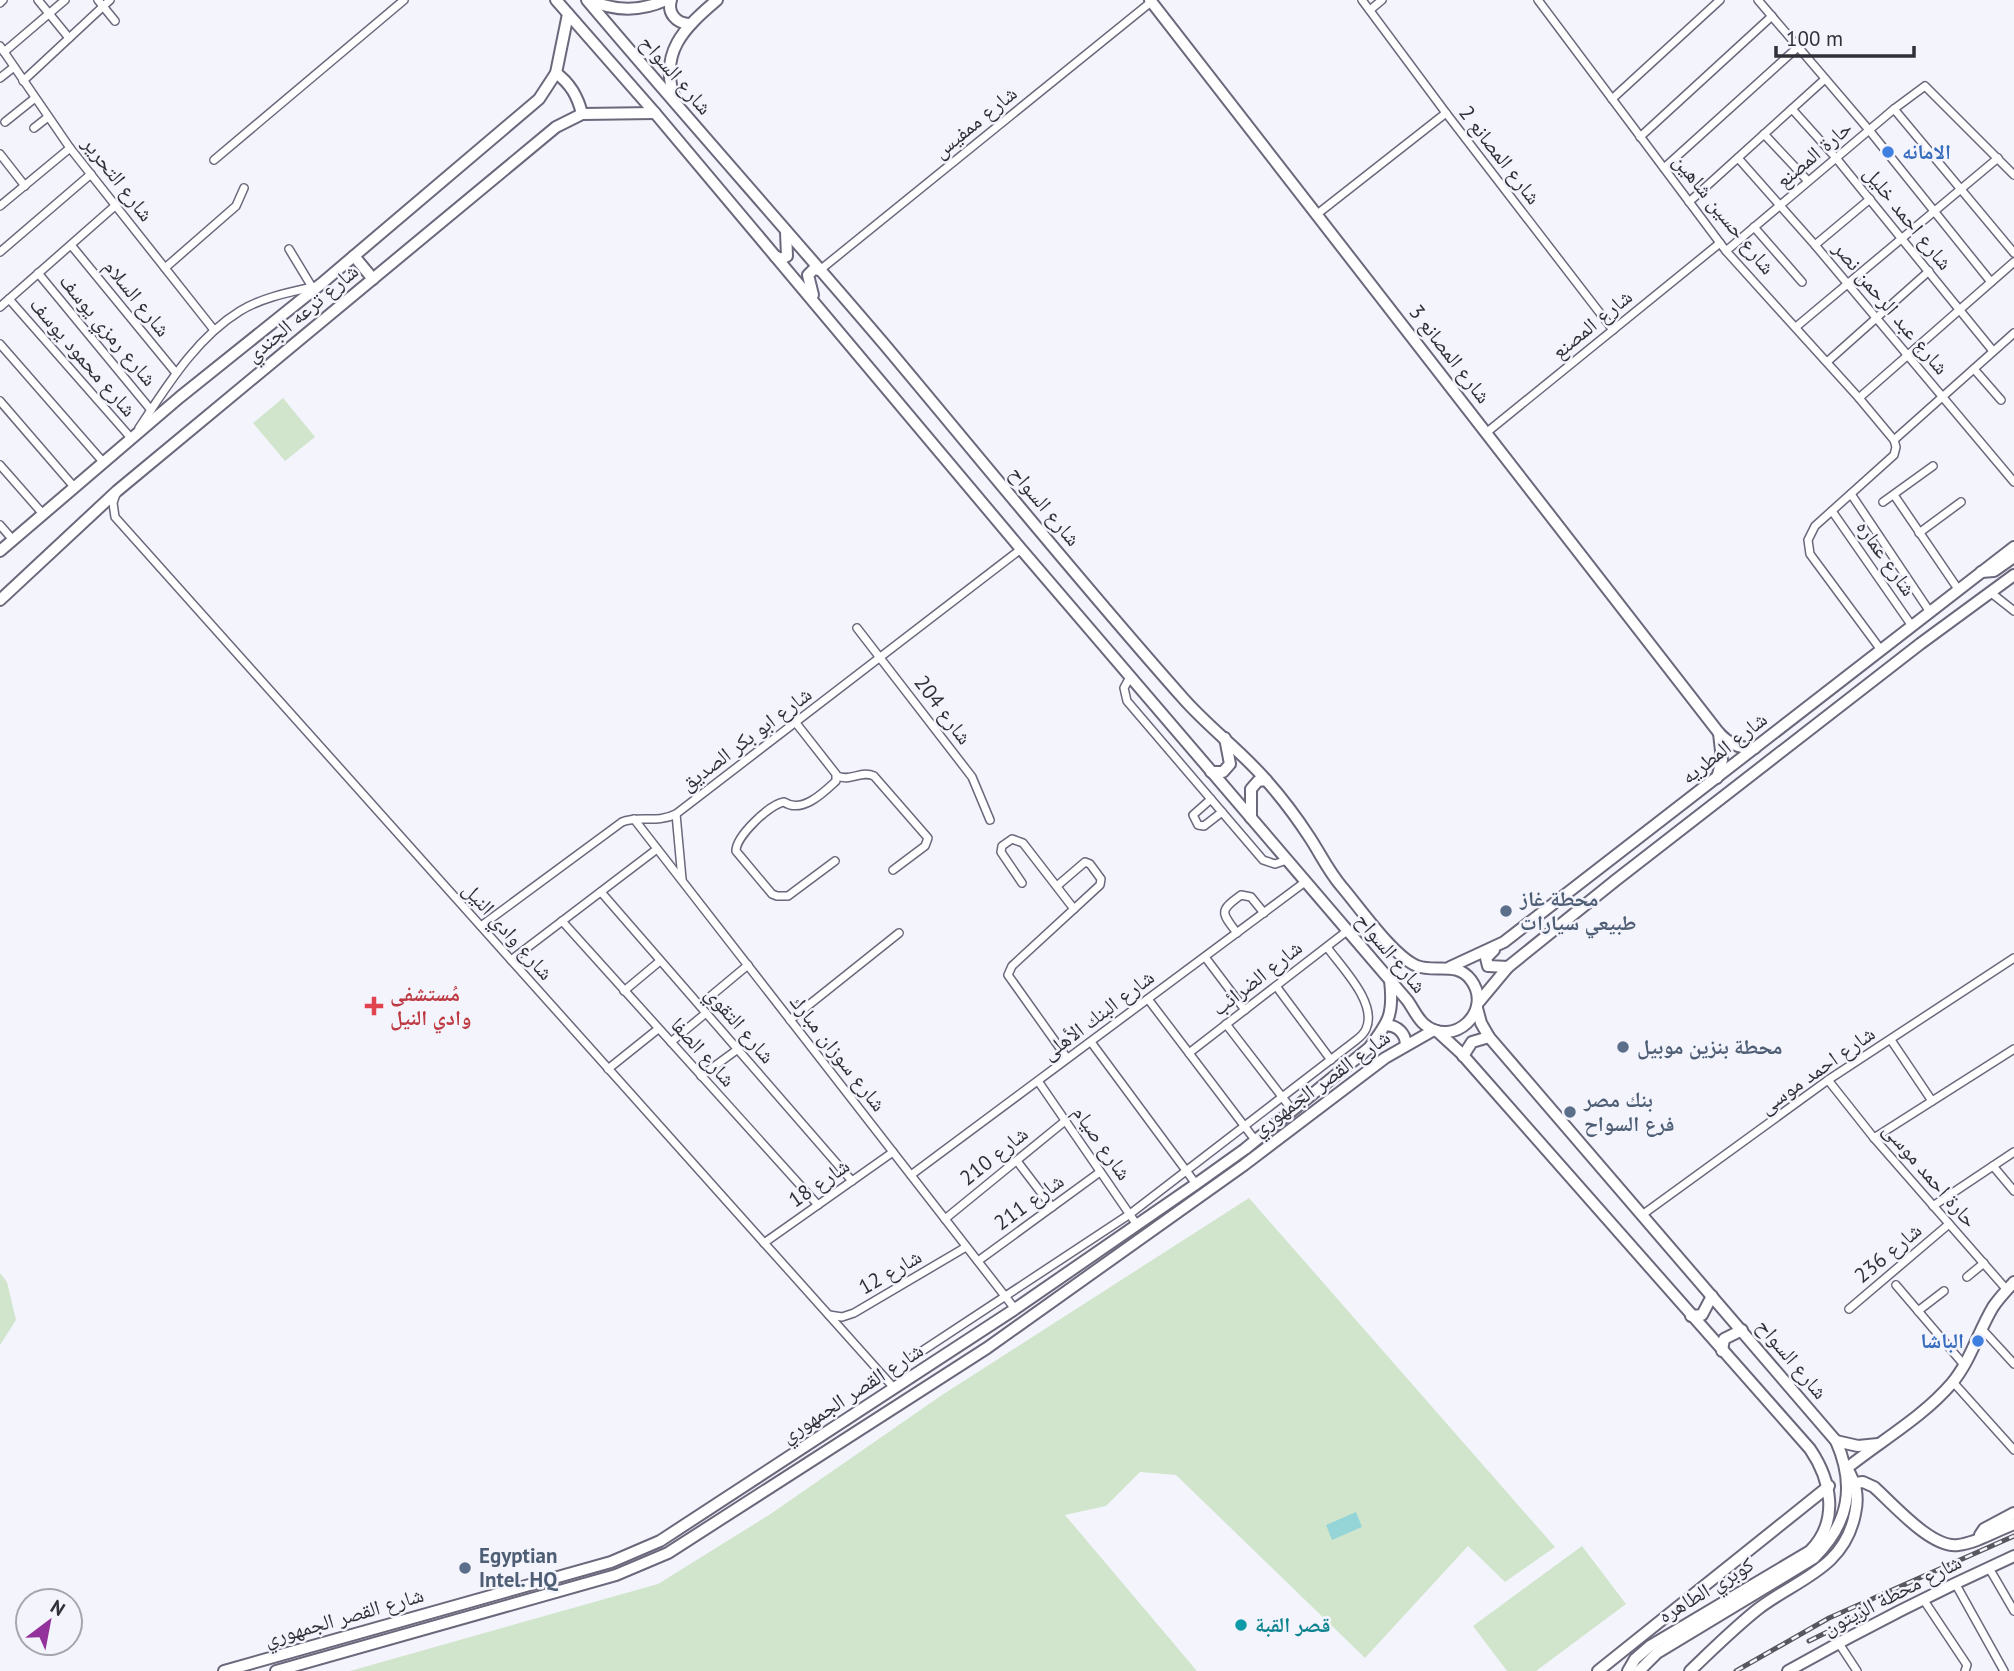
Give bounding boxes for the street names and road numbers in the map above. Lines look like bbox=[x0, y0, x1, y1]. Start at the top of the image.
street label: شارع السواح bbox=[634, 29, 718, 120]
street label: شارع ممفيس bbox=[927, 79, 1022, 164]
street label: شارع المصانع 2 bbox=[1453, 100, 1547, 210]
street label: حارة المصنع bbox=[1770, 114, 1857, 193]
street label: شارع التحرير bbox=[76, 130, 160, 227]
street label: شارع حسين شاهين bbox=[1667, 148, 1781, 280]
street label: شارع احمد خليل bbox=[1858, 160, 1959, 275]
street label: شارع عبد الرحمن نصر bbox=[1827, 235, 1955, 380]
street label: شارع السلام bbox=[97, 253, 177, 343]
street label: شارع ترعه الجندي bbox=[240, 257, 366, 370]
street label: شارع رمزي يوسف bbox=[51, 268, 163, 393]
street label: شارع المصنع bbox=[1546, 283, 1638, 364]
street label: شارع محمود يوسف bbox=[24, 291, 143, 422]
street label: شارع المصانع 3 bbox=[1403, 299, 1497, 409]
street label: شارع السواح bbox=[1004, 460, 1087, 552]
street label: شارع عماره bbox=[1850, 514, 1922, 601]
street label: شارع 204 bbox=[909, 670, 978, 750]
street label: شارع ابو بكر الصديق bbox=[675, 680, 817, 797]
street label: شارع المطريه bbox=[1675, 706, 1772, 790]
street label: شارع وادي النيل bbox=[455, 876, 560, 988]
street label: شارع السواح bbox=[1350, 907, 1433, 999]
street label: شارع الضرائب bbox=[1206, 934, 1307, 1021]
street label: شارع البنك الأهلى bbox=[1036, 963, 1160, 1066]
street label: شارع التقوي bbox=[697, 981, 781, 1071]
street label: شارع سوزان مبارك bbox=[784, 989, 892, 1117]
street label: شارع الصفا bbox=[665, 1011, 742, 1092]
street label: شارع احمد موسى bbox=[1753, 1020, 1880, 1120]
street label: شارع القصر الجمهوري bbox=[1246, 1023, 1397, 1145]
street label: شارع صيام bbox=[1066, 1100, 1138, 1186]
street label: حارة احمد موسى bbox=[1877, 1116, 1984, 1233]
street label: شارع 210 bbox=[954, 1120, 1033, 1191]
street label: شارع 18 bbox=[783, 1152, 854, 1213]
street label: شارع 211 bbox=[988, 1167, 1069, 1236]
street label: شارع 236 bbox=[1848, 1217, 1927, 1289]
street label: شارع 12 bbox=[853, 1243, 926, 1300]
street label: شارع السواح bbox=[1751, 1313, 1834, 1405]
street label: شارع القصر الجمهوري bbox=[775, 1336, 930, 1452]
street label: شارع محطة الزيتون bbox=[1818, 1548, 1966, 1641]
street label: كوبري الطاهره bbox=[1653, 1550, 1761, 1632]
street label: شارع القصر الجمهوري bbox=[261, 1581, 428, 1655]

